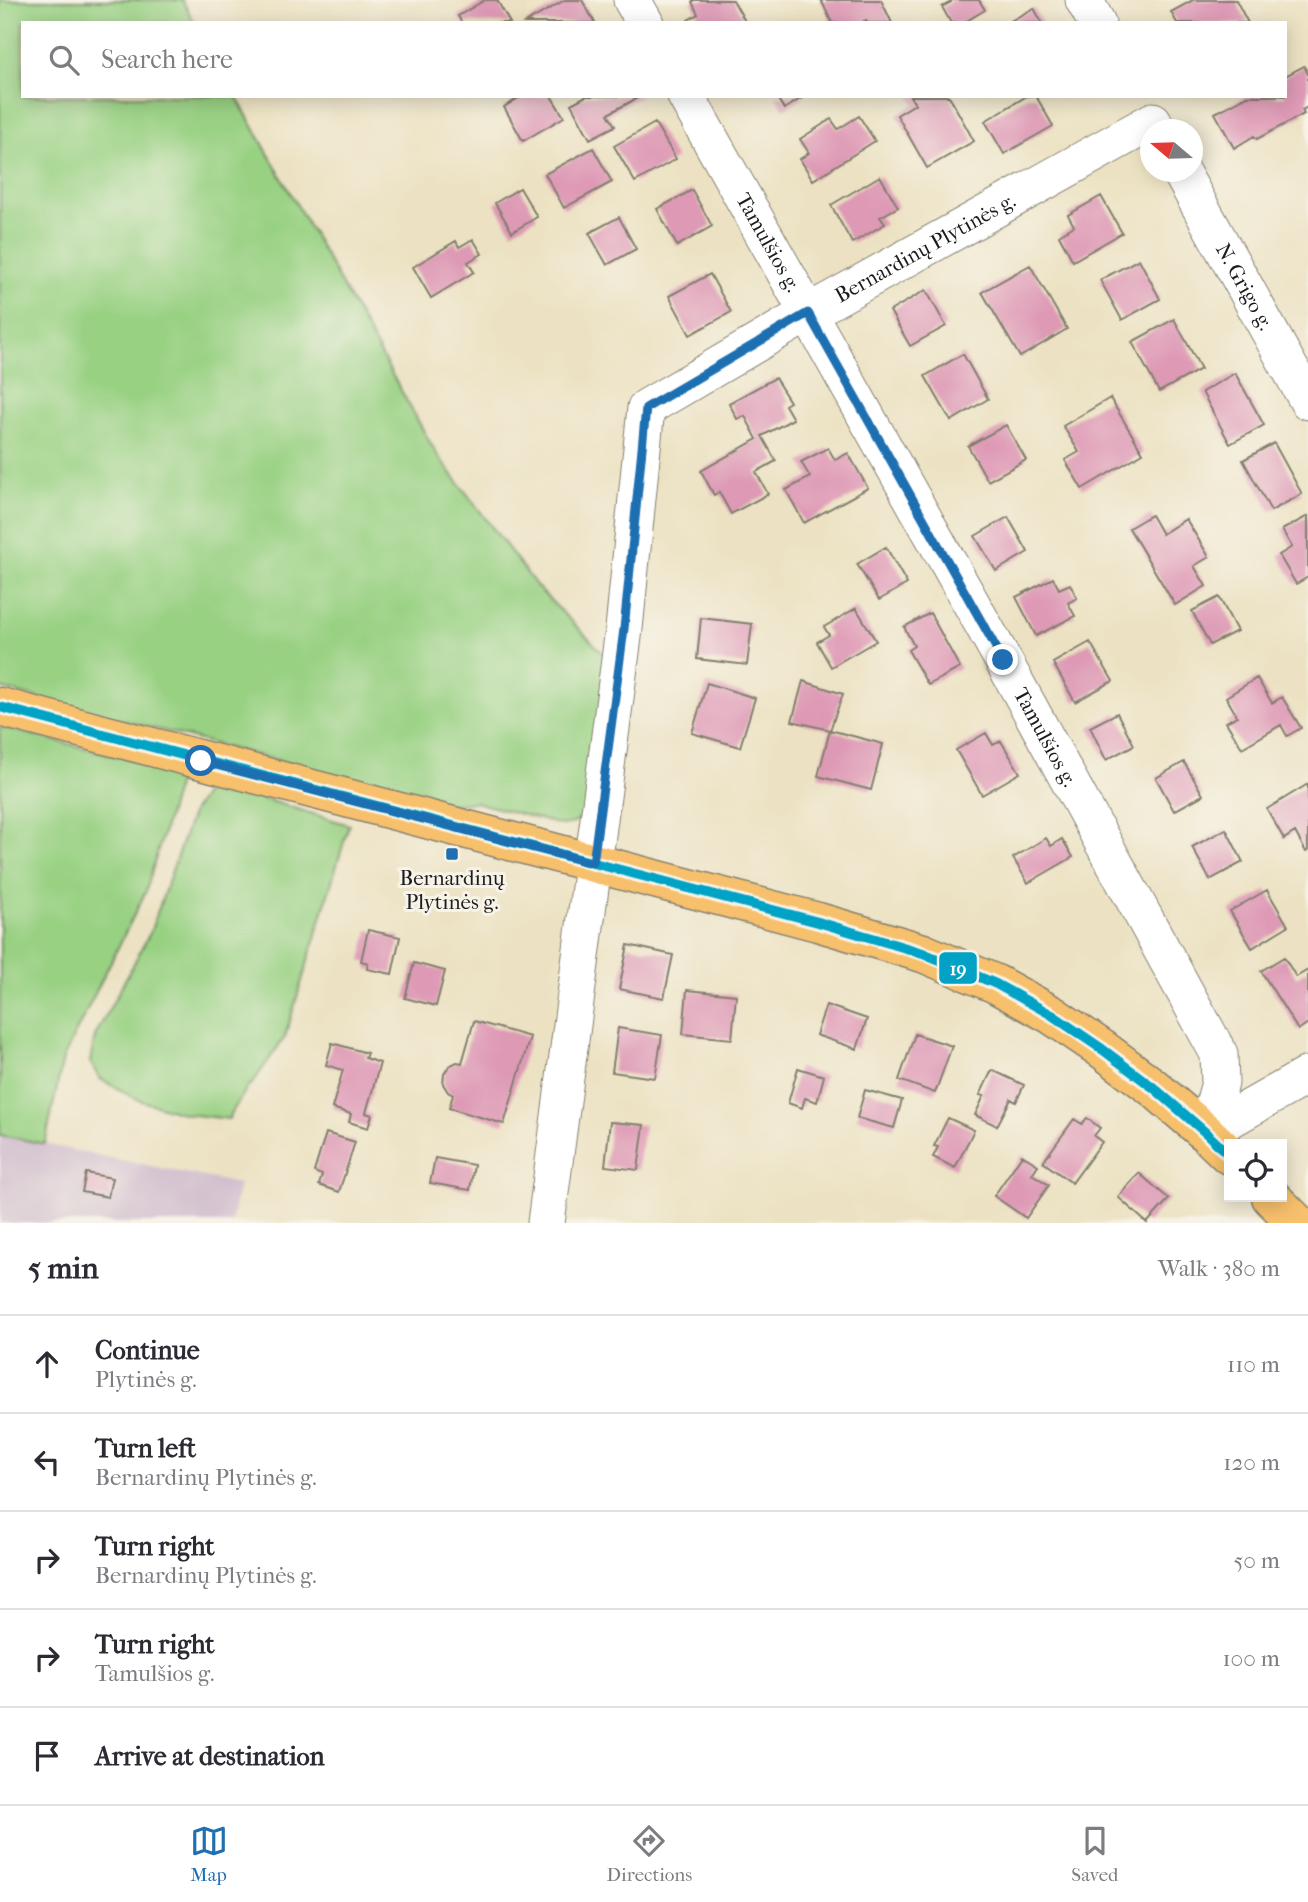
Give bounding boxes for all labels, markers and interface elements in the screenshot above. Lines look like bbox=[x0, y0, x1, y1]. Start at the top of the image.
search box bbox=[21, 21, 1287, 98]
icon: search bbox=[45, 41, 83, 79]
text: Search here bbox=[101, 44, 233, 75]
north arrow bbox=[1140, 119, 1203, 182]
street label: Bernardinų Plytinės g. bbox=[831, 188, 1019, 308]
street label: Tamulšios g. bbox=[731, 189, 806, 296]
street label: N. Grigo g. bbox=[1211, 239, 1278, 334]
route end bbox=[987, 644, 1018, 675]
street label: Tamulšios g. bbox=[1009, 684, 1082, 791]
route start bbox=[185, 745, 216, 776]
marker: Bernardinų Plytinės g. bbox=[444, 846, 460, 862]
place label: Bernardinų Plytinės g. bbox=[399, 866, 505, 914]
line badge: 19 bbox=[938, 951, 978, 985]
text: 19 bbox=[950, 958, 966, 980]
map controls bbox=[1224, 1139, 1287, 1202]
button: locate bbox=[1224, 1139, 1287, 1202]
text: 5 min bbox=[28, 1251, 99, 1286]
text: Walk · 380 m bbox=[1158, 1255, 1280, 1282]
text: Continue bbox=[95, 1335, 200, 1366]
icon: ahead bbox=[28, 1345, 66, 1383]
text: 110 m bbox=[1227, 1351, 1280, 1378]
text: Plytinės g. bbox=[95, 1366, 197, 1393]
text: Turn left bbox=[95, 1433, 196, 1464]
icon: left bbox=[28, 1443, 66, 1481]
text: 120 m bbox=[1223, 1449, 1280, 1476]
text: Bernardinų Plytinės g. bbox=[95, 1464, 317, 1491]
text: Turn right bbox=[95, 1531, 215, 1562]
icon: right bbox=[28, 1541, 66, 1579]
text: 50 m bbox=[1233, 1547, 1280, 1574]
text: Bernardinų Plytinės g. bbox=[95, 1562, 317, 1589]
text: Turn right bbox=[95, 1629, 215, 1660]
icon: right bbox=[28, 1639, 66, 1677]
text: 100 m bbox=[1222, 1645, 1280, 1672]
text: Tamulšios g. bbox=[95, 1660, 214, 1687]
icon: arrive bbox=[28, 1737, 66, 1775]
text: Arrive at destination bbox=[95, 1741, 325, 1772]
tab: Map bbox=[190, 1822, 228, 1886]
tab: Directions bbox=[607, 1822, 692, 1886]
tab: Saved bbox=[1071, 1822, 1118, 1886]

